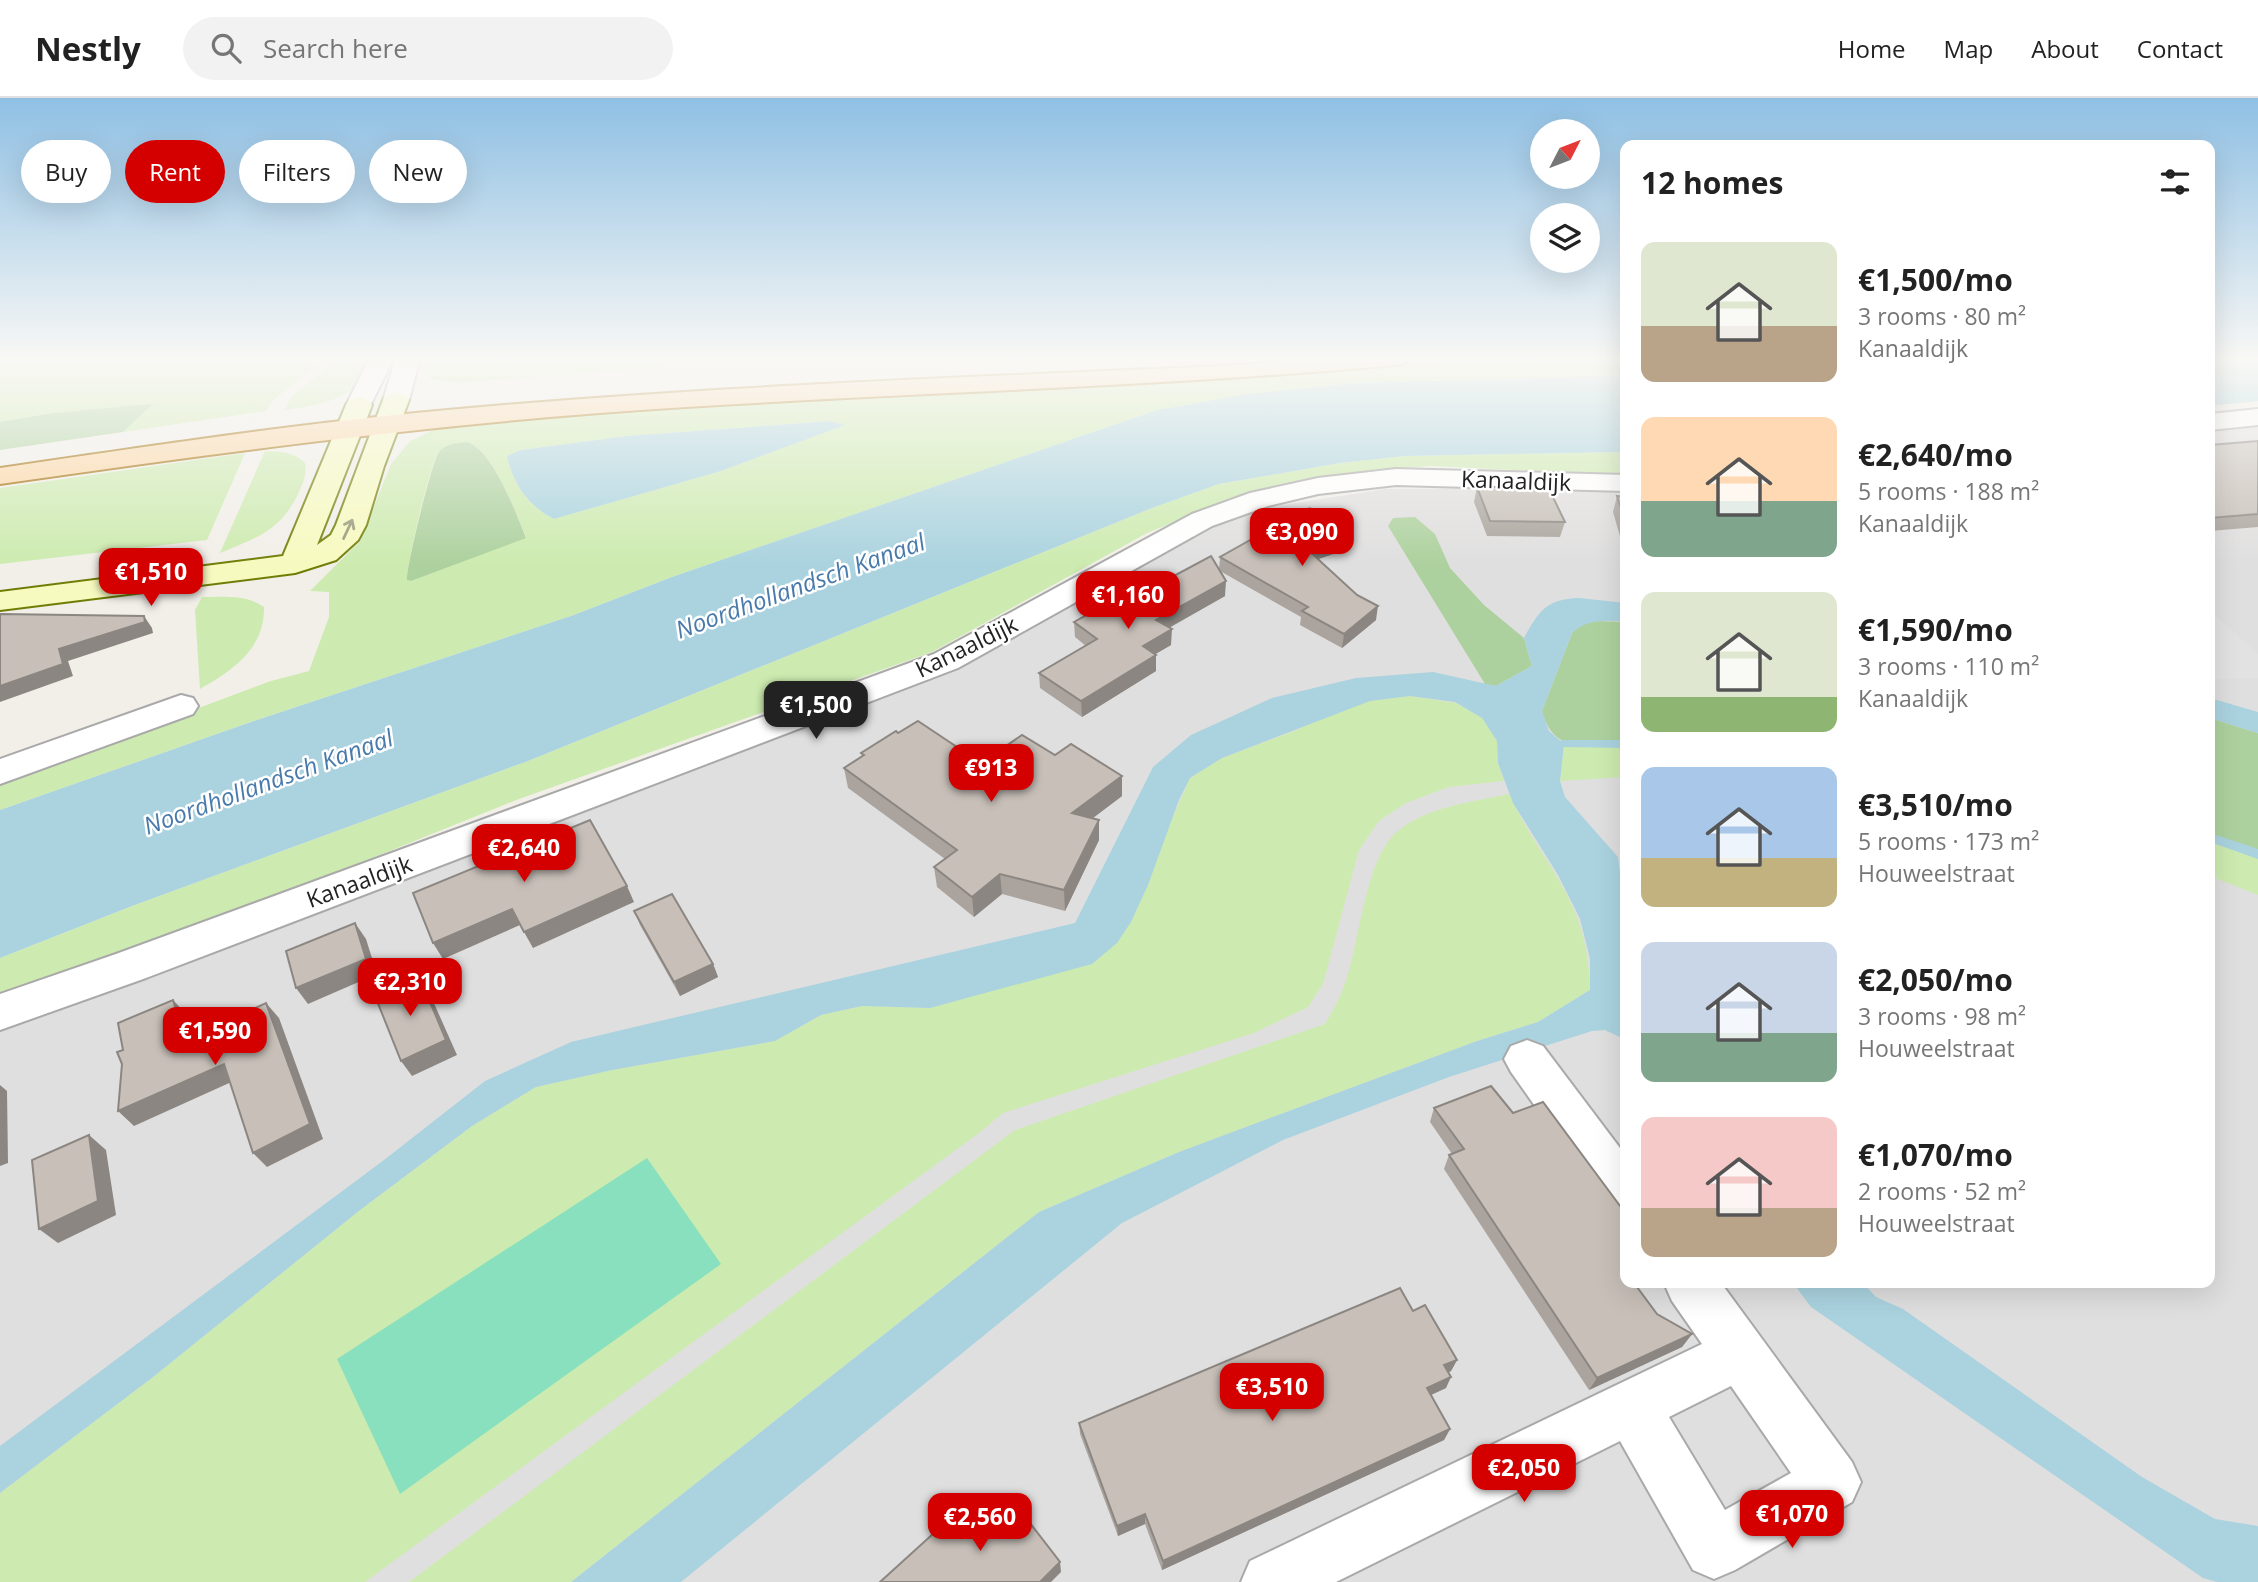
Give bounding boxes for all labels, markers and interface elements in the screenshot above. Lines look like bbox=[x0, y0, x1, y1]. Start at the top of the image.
search box bbox=[183, 17, 673, 80]
text: Nestly bbox=[35, 26, 141, 71]
icon: search bbox=[207, 29, 245, 67]
text: Search here bbox=[263, 30, 408, 66]
text: Home bbox=[1838, 32, 1906, 65]
text: Map bbox=[1944, 32, 1993, 65]
text: About bbox=[2031, 32, 2099, 65]
text: Contact bbox=[2137, 32, 2223, 65]
north arrow bbox=[1530, 119, 1600, 189]
map controls bbox=[1530, 119, 1600, 273]
chip: Buy bbox=[21, 140, 111, 203]
chip: Rent bbox=[125, 140, 225, 203]
chip: Filters bbox=[239, 140, 355, 203]
chip: New bbox=[369, 140, 467, 203]
text: 12 homes bbox=[1641, 162, 1784, 203]
icon: filters bbox=[2156, 163, 2194, 201]
button: layers bbox=[1530, 203, 1600, 273]
text: €1,500/mo bbox=[1858, 259, 2013, 300]
icon: home bbox=[1697, 270, 1781, 354]
text: 3 rooms · 80 m² bbox=[1858, 300, 2026, 332]
text: Kanaaldijk bbox=[1858, 332, 1968, 364]
text: €2,640/mo bbox=[1858, 434, 2013, 475]
icon: home bbox=[1697, 445, 1781, 529]
street label: Kanaaldijk bbox=[1460, 462, 1572, 498]
text: 5 rooms · 188 m² bbox=[1858, 475, 2039, 507]
text: Kanaaldijk bbox=[1858, 507, 1968, 539]
pin: €3,090 bbox=[1245, 508, 1359, 568]
text: €3,090 bbox=[1266, 515, 1338, 547]
one-way arrow bbox=[342, 519, 355, 540]
water label: Noordhollandsch Kanaal bbox=[671, 524, 930, 646]
pin: €1,510 bbox=[94, 548, 208, 608]
text: €1,510 bbox=[115, 555, 187, 587]
pin: €1,160 bbox=[1071, 572, 1185, 631]
text: €1,160 bbox=[1092, 578, 1164, 610]
street label: Kanaaldijk bbox=[910, 607, 1022, 685]
text: €1,590/mo bbox=[1858, 609, 2013, 650]
icon: home bbox=[1697, 620, 1781, 704]
text: 3 rooms · 110 m² bbox=[1858, 650, 2039, 682]
pin: €1,500 bbox=[759, 682, 873, 741]
text: Kanaaldijk bbox=[1858, 682, 1968, 714]
text: €1,500 bbox=[780, 688, 852, 720]
water label: Noordhollandsch Kanaal bbox=[139, 720, 398, 842]
pin: €913 bbox=[950, 744, 1032, 804]
text: €913 bbox=[965, 751, 1017, 783]
text: €3,510/mo bbox=[1858, 784, 2013, 825]
icon: home bbox=[1697, 795, 1781, 879]
pin: €2,640 bbox=[467, 824, 581, 884]
text: 5 rooms · 173 m² bbox=[1858, 825, 2039, 857]
text: €2,640 bbox=[488, 831, 560, 863]
street label: Kanaaldijk bbox=[302, 847, 416, 915]
text: Houweelstraat bbox=[1858, 857, 2015, 889]
pin: €2,310 bbox=[353, 958, 467, 1018]
text: €2,050/mo bbox=[1858, 959, 2013, 1000]
text: €2,310 bbox=[374, 965, 446, 997]
icon: home bbox=[1697, 970, 1781, 1054]
text: 3 rooms · 98 m² bbox=[1858, 1000, 2026, 1032]
pin: €1,590 bbox=[158, 1007, 272, 1067]
text: €1,590 bbox=[179, 1014, 251, 1046]
text: Houweelstraat bbox=[1858, 1032, 2015, 1064]
text: €1,070/mo bbox=[1858, 1134, 2013, 1175]
icon: home bbox=[1697, 1145, 1781, 1229]
text: 2 rooms · 52 m² bbox=[1858, 1175, 2026, 1207]
text: Houweelstraat bbox=[1858, 1207, 2015, 1239]
pin: €3,510 bbox=[1215, 1364, 1329, 1423]
text: €3,510 bbox=[1236, 1370, 1308, 1402]
pin: €2,050 bbox=[1467, 1444, 1581, 1504]
text: €2,050 bbox=[1488, 1451, 1560, 1483]
pin: €1,070 bbox=[1735, 1490, 1849, 1550]
pin: €2,560 bbox=[923, 1494, 1037, 1553]
text: €1,070 bbox=[1756, 1497, 1828, 1529]
text: €2,560 bbox=[944, 1500, 1016, 1532]

